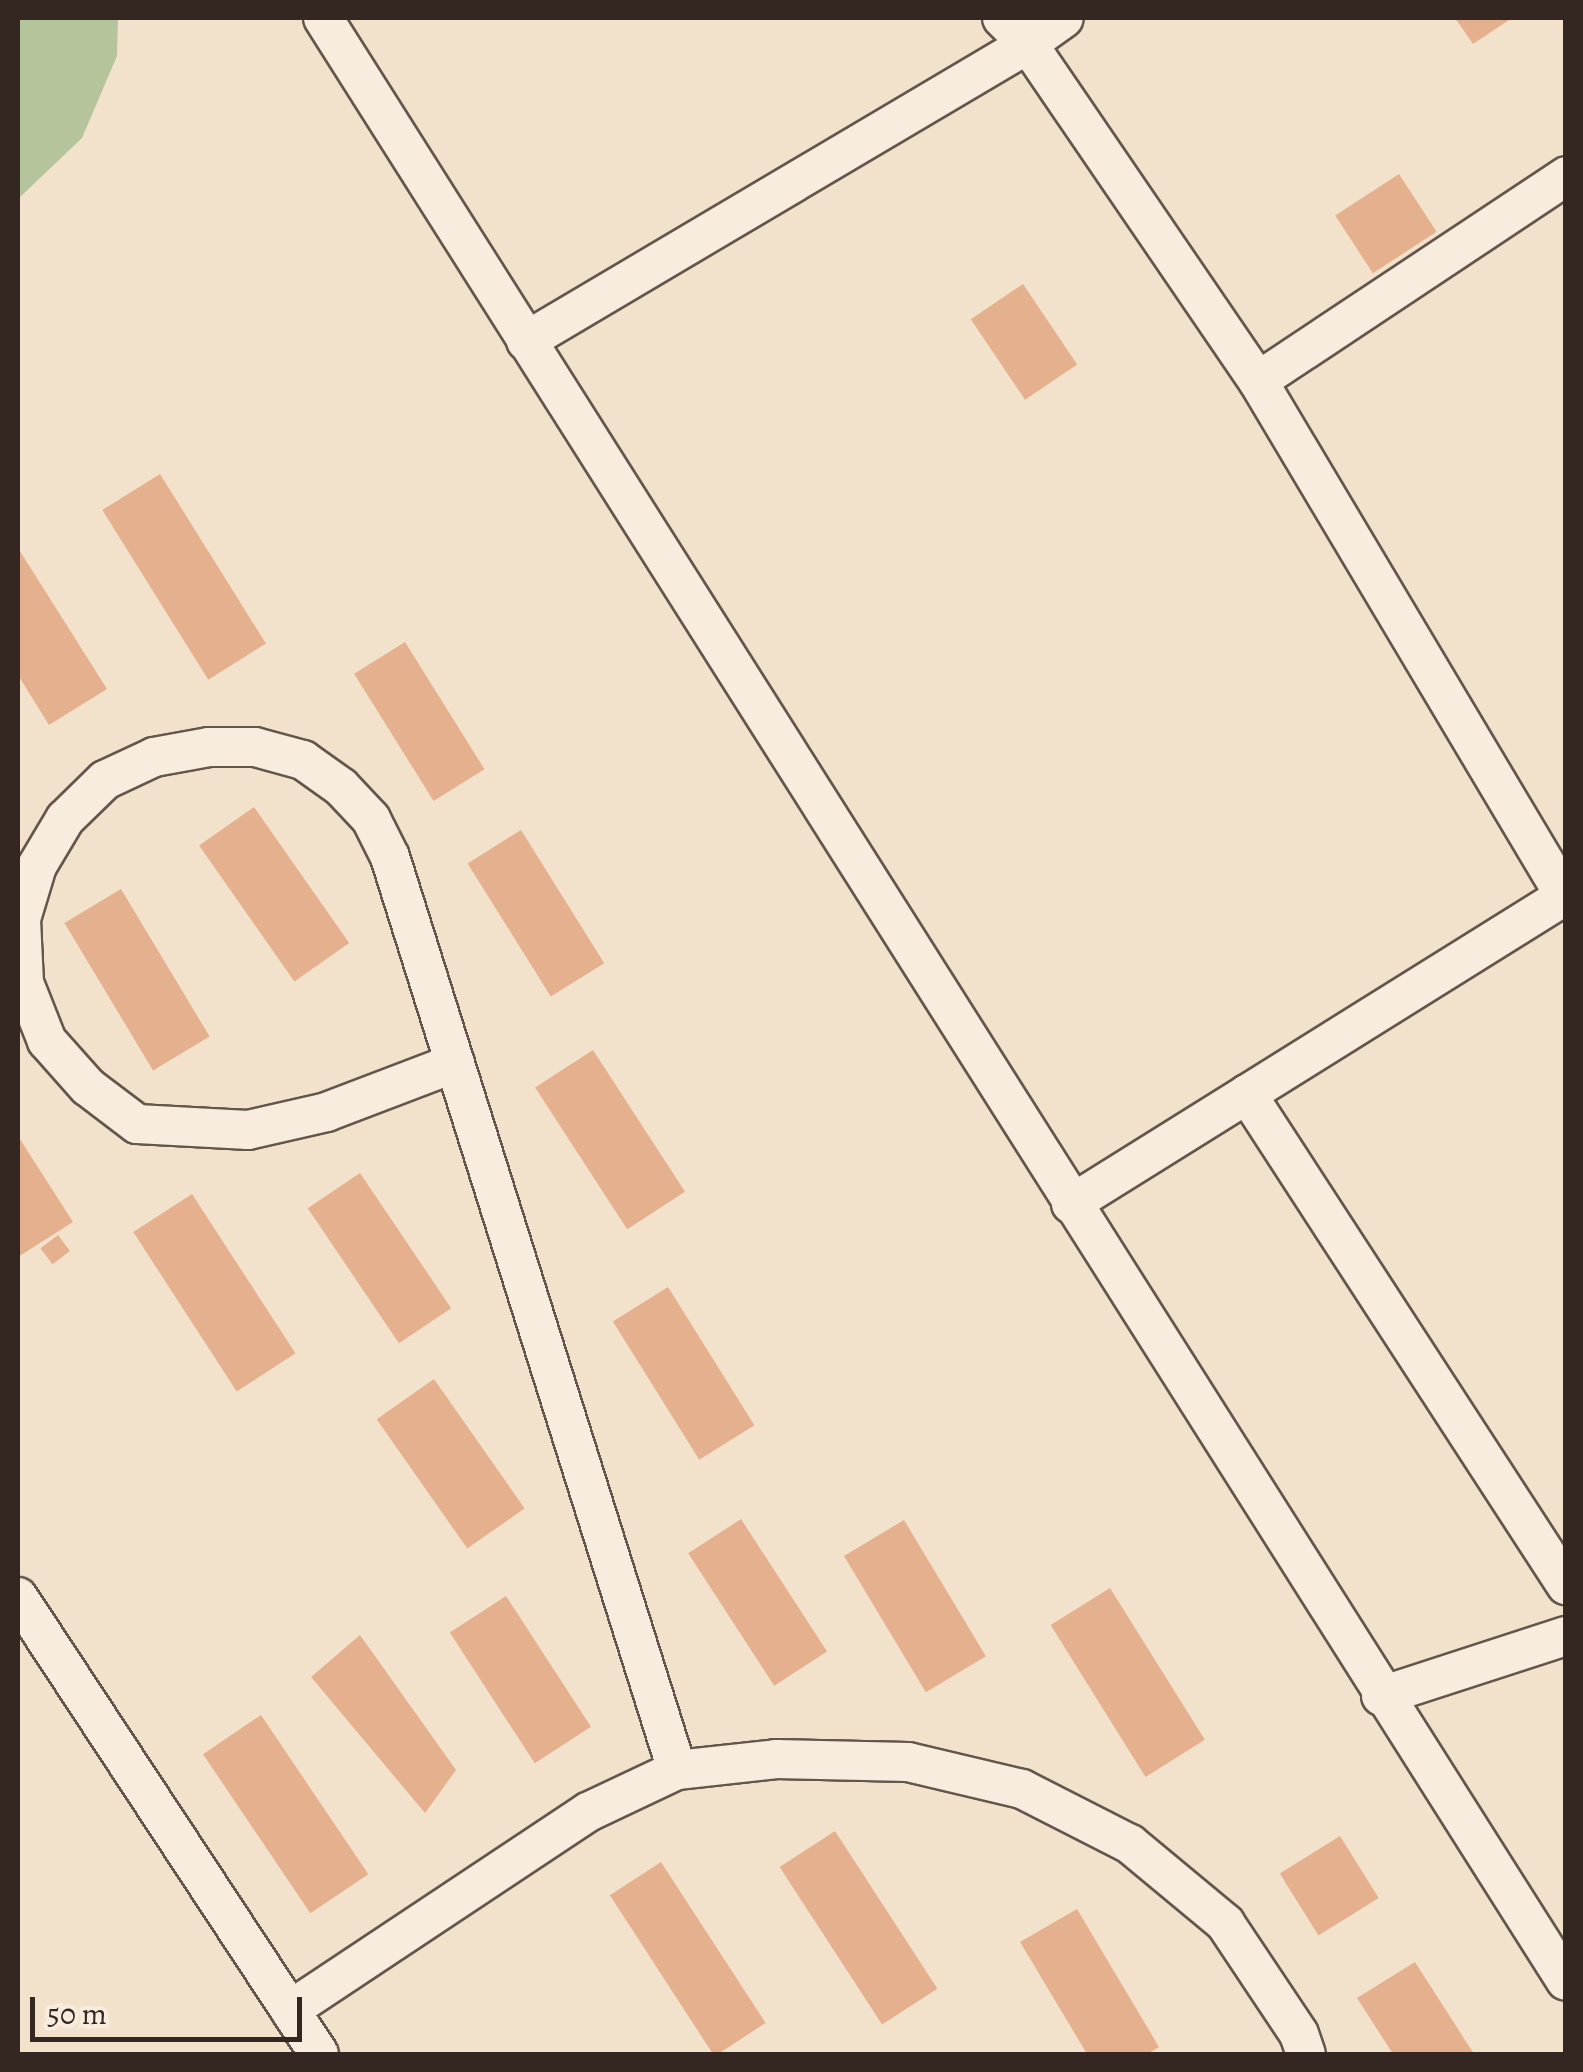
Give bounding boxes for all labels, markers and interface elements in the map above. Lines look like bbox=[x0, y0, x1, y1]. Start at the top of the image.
scale bar bbox=[35, 1977, 308, 2039]
text: 50 m bbox=[47, 1994, 107, 2034]

